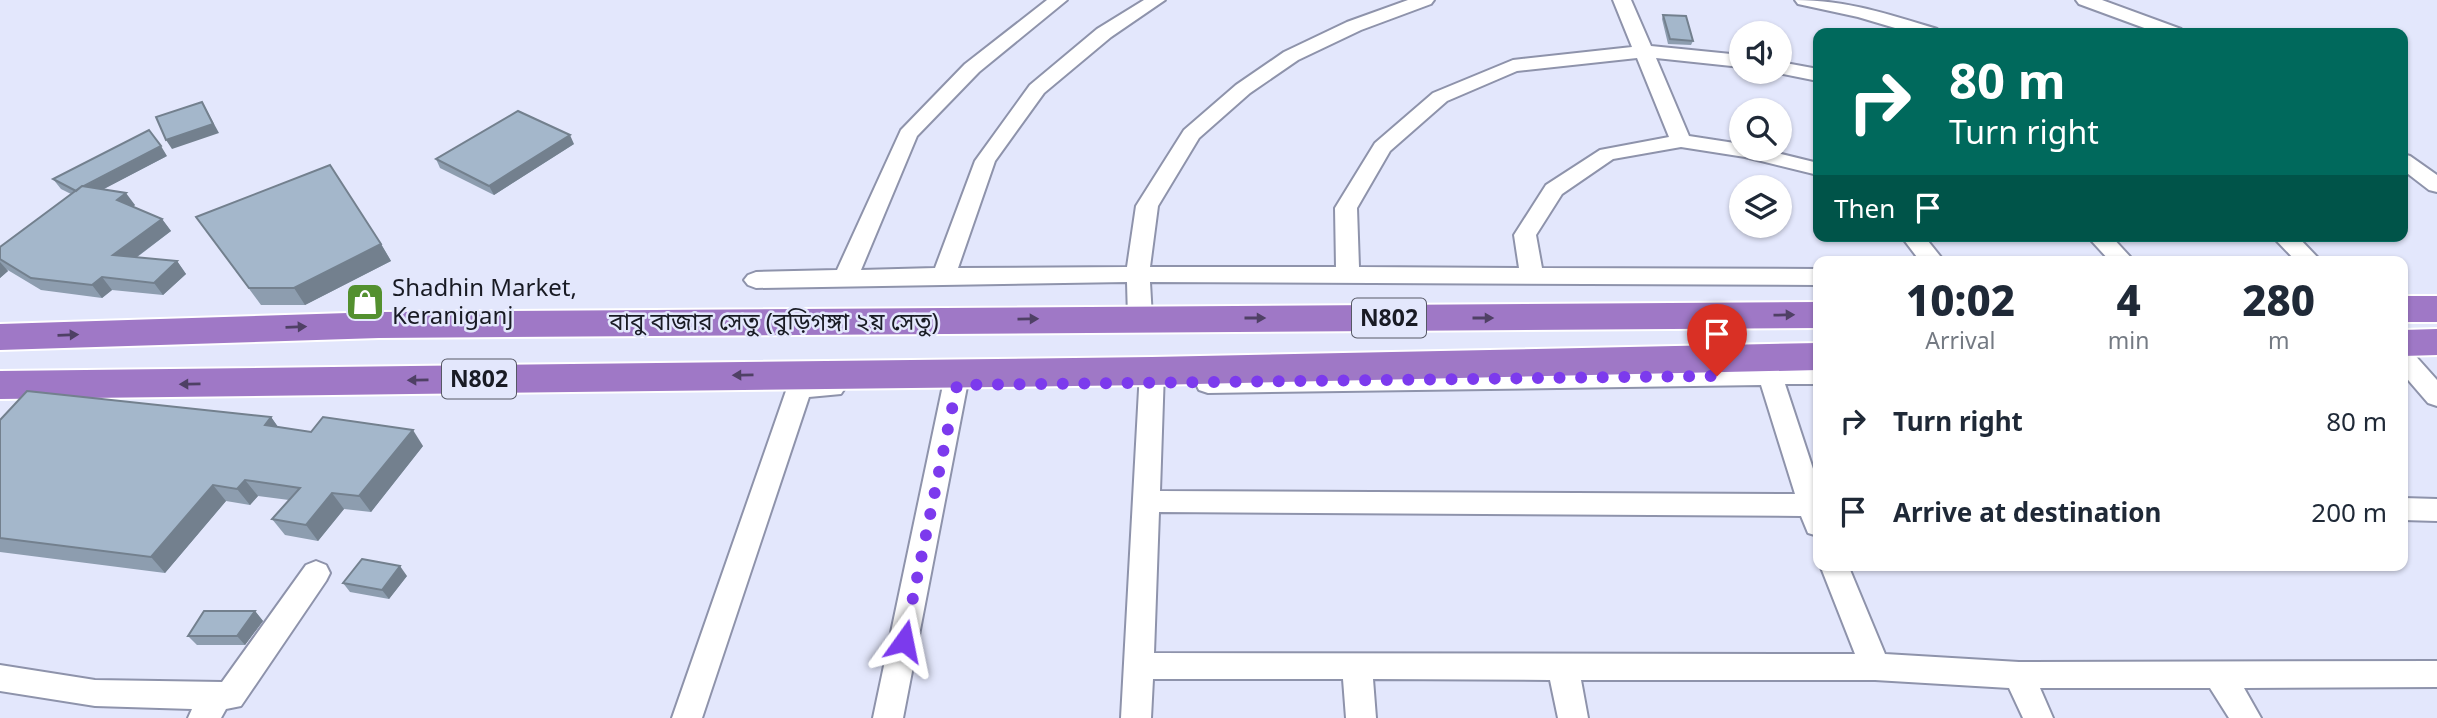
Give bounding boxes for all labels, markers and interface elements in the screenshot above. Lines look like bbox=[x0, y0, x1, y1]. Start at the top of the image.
map controls bbox=[1729, 21, 1792, 238]
button: sound bbox=[1729, 21, 1792, 84]
text: 80 m bbox=[1949, 47, 2066, 113]
icon: right bbox=[1834, 56, 1925, 147]
button: search bbox=[1729, 98, 1792, 161]
text: Turn right bbox=[1949, 110, 2099, 153]
button: layers bbox=[1729, 175, 1792, 238]
icon: arrive bbox=[1909, 189, 1947, 227]
text: Then bbox=[1834, 190, 1895, 226]
place label: Shadhin Market, Keraniganj bbox=[392, 270, 577, 331]
text: 10:02 bbox=[1906, 271, 2015, 328]
text: 4 bbox=[2116, 271, 2141, 328]
text: 280 bbox=[2242, 271, 2315, 328]
shop icon: Shadhin Market, Keraniganj bbox=[344, 281, 386, 323]
road number: N802 bbox=[1352, 298, 1426, 338]
street label: বাবু বাজার সেতু (বুড়িগঙ্গা ২য় সেতু) bbox=[608, 304, 939, 337]
pin bbox=[1687, 304, 1747, 376]
one-way arrow bbox=[1773, 309, 1795, 321]
one-way arrow bbox=[1244, 312, 1266, 324]
one-way arrow bbox=[1472, 312, 1494, 324]
one-way arrow bbox=[1017, 314, 1039, 325]
icon: arrive bbox=[1698, 315, 1736, 353]
one-way arrow bbox=[285, 322, 307, 333]
text: Arrival bbox=[1925, 324, 1995, 356]
text: min bbox=[2108, 324, 2149, 356]
text: m bbox=[2268, 324, 2289, 356]
one-way arrow bbox=[57, 329, 79, 340]
road number: N802 bbox=[442, 360, 516, 398]
one-way arrow bbox=[732, 369, 754, 380]
one-way arrow bbox=[407, 374, 429, 386]
one-way arrow bbox=[179, 378, 201, 390]
icon: right bbox=[1834, 402, 1872, 440]
text: Turn right bbox=[1893, 403, 2023, 439]
text: 80 m bbox=[2326, 403, 2387, 439]
icon: arrive bbox=[1834, 493, 1872, 531]
text: Arrive at destination bbox=[1893, 494, 2162, 530]
text: 200 m bbox=[2311, 494, 2387, 530]
position arrow bbox=[867, 604, 941, 678]

